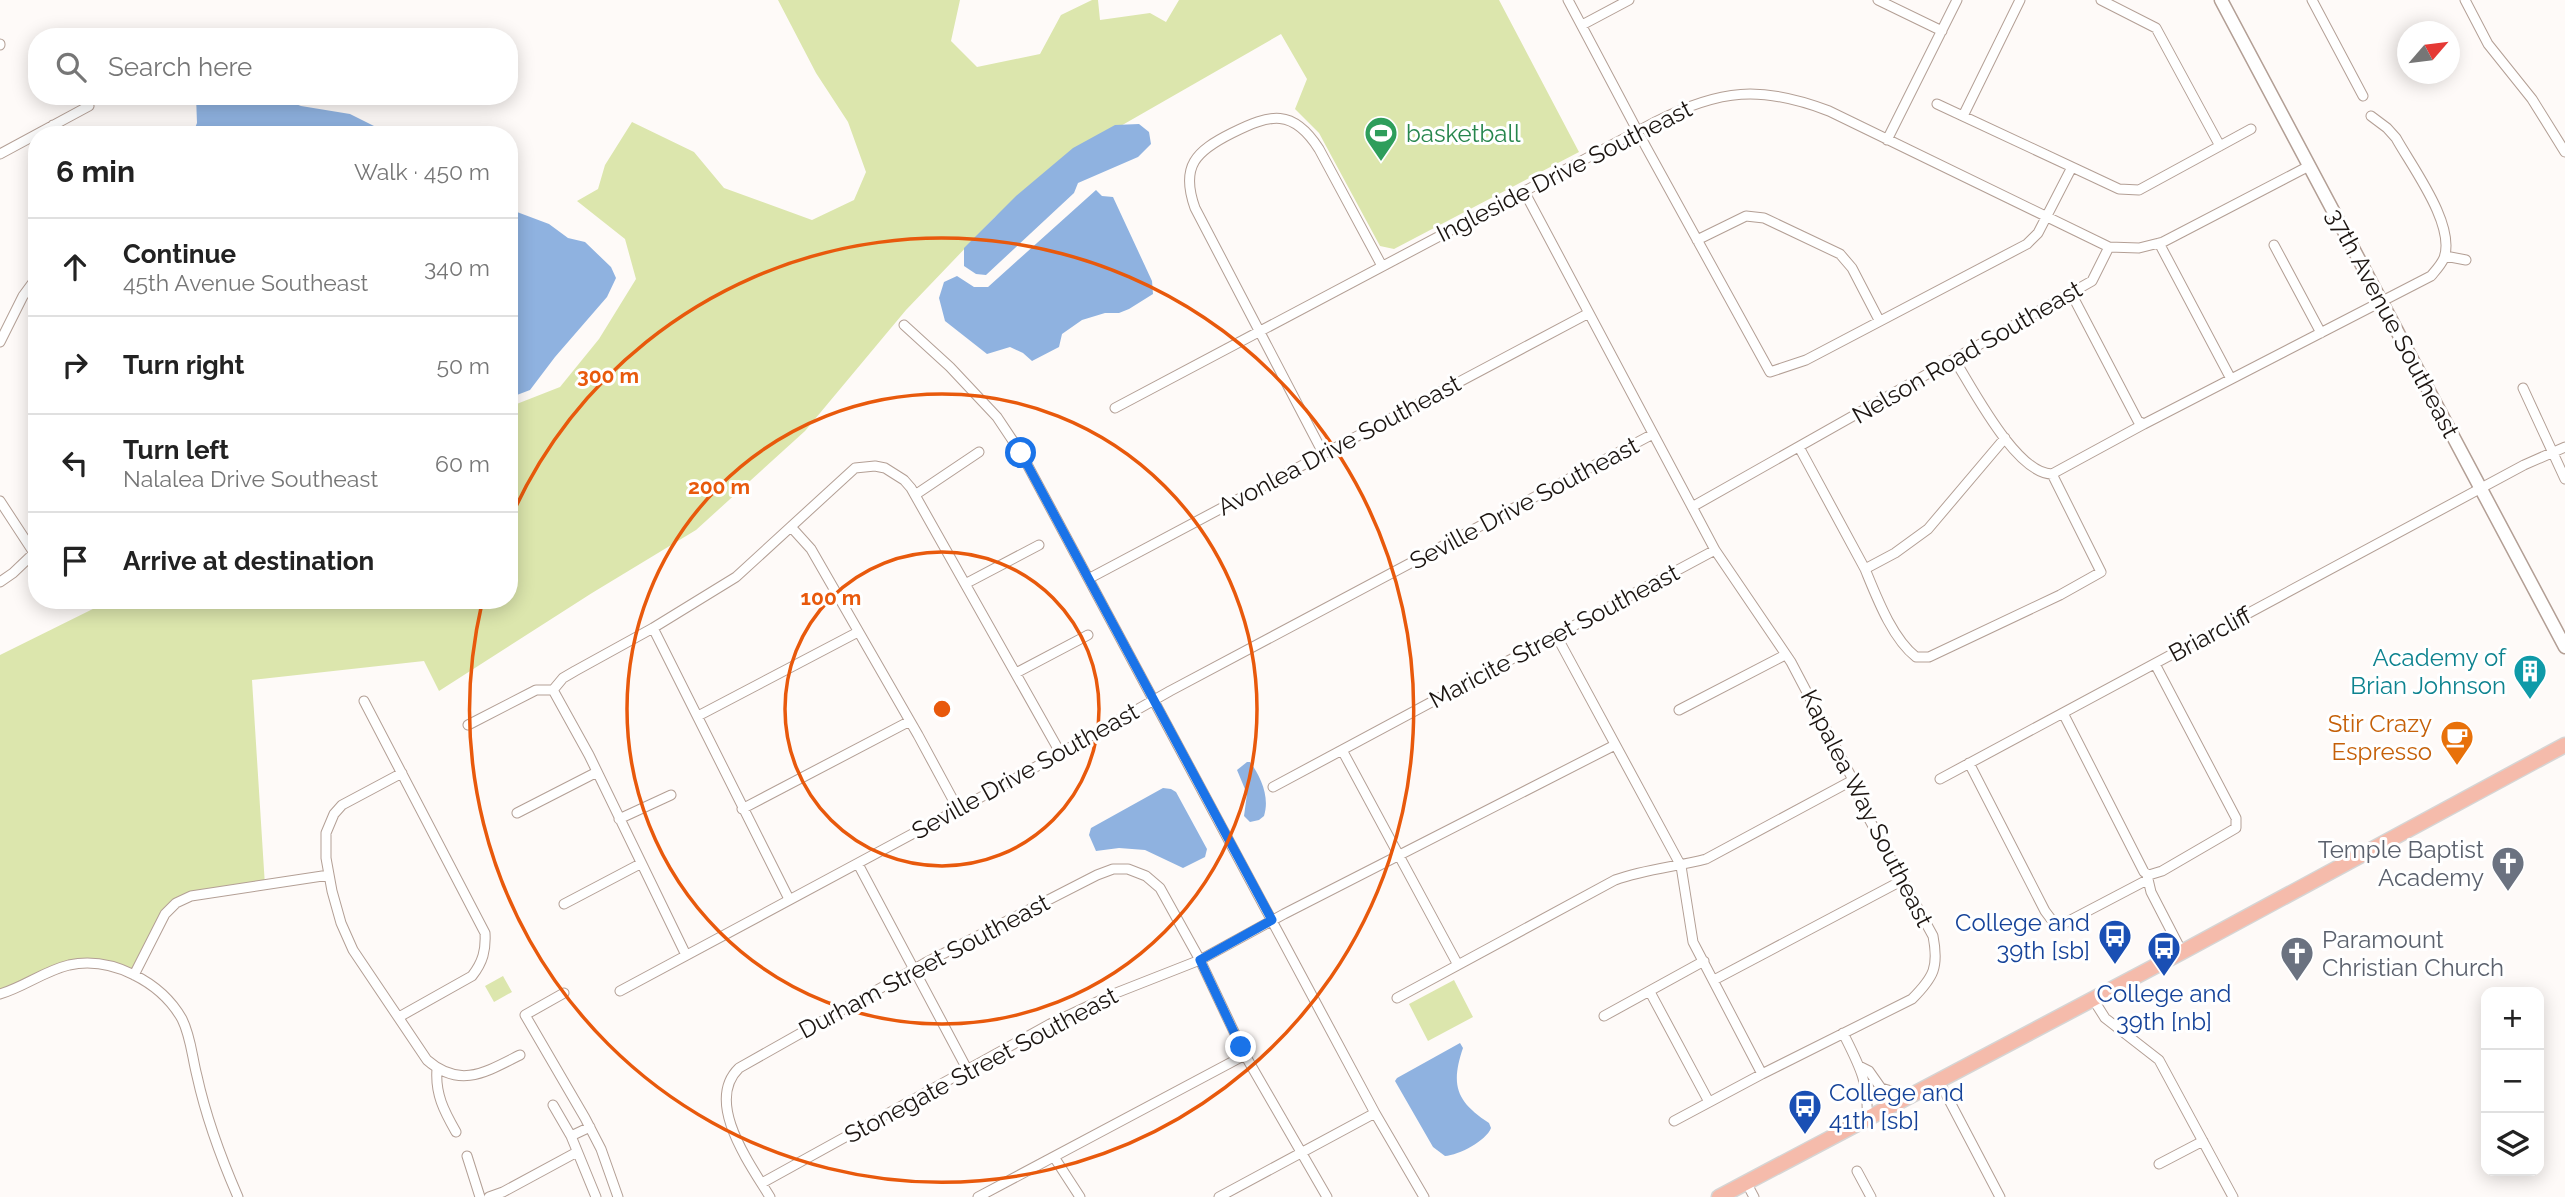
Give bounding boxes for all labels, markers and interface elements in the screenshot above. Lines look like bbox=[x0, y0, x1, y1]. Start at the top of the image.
north arrow bbox=[2397, 21, 2460, 84]
search box bbox=[28, 28, 518, 105]
icon: search bbox=[52, 48, 90, 86]
text: Search here bbox=[108, 52, 252, 82]
street label: Ingleside Drive Southeast bbox=[1431, 94, 1697, 248]
sports icon: basketball bbox=[1362, 114, 1400, 163]
place label: basketball bbox=[1406, 119, 1521, 148]
text: 6 min bbox=[56, 154, 135, 189]
text: Walk · 450 m bbox=[354, 158, 490, 185]
street label: 37th Avenue Southeast bbox=[2320, 204, 2466, 442]
text: Continue bbox=[123, 239, 236, 269]
icon: ahead bbox=[56, 248, 94, 286]
text: 340 m bbox=[424, 254, 490, 281]
text: 45th Avenue Southeast bbox=[123, 269, 368, 296]
street label: Nelson Road Southeast bbox=[1847, 274, 2087, 430]
icon: right bbox=[56, 346, 94, 384]
text: Turn right bbox=[123, 350, 244, 380]
text: 50 m bbox=[436, 352, 490, 379]
text: 300 m bbox=[577, 363, 639, 388]
street label: Avonlea Drive Southeast bbox=[1212, 369, 1466, 521]
street label: Seville Drive Southeast bbox=[1405, 430, 1643, 576]
text: Turn left bbox=[123, 435, 229, 465]
route start bbox=[1005, 437, 1036, 468]
icon: left bbox=[56, 444, 94, 482]
text: 60 m bbox=[435, 450, 490, 477]
text: Nalalea Drive Southeast bbox=[123, 465, 378, 492]
text: 200 m bbox=[688, 474, 750, 499]
icon: arrive bbox=[56, 542, 94, 580]
text: Arrive at destination bbox=[123, 546, 374, 576]
street label: Maricite Street Southeast bbox=[1424, 558, 1684, 714]
text: 100 m bbox=[801, 585, 861, 610]
street label: Briarcliff bbox=[2164, 600, 2257, 668]
place label: Academy of Brian Johnson bbox=[2350, 643, 2507, 700]
building icon: Academy of Brian Johnson bbox=[2511, 652, 2549, 701]
street label: Kapalea Way Southeast bbox=[1795, 685, 1939, 931]
street label: Seville Drive Southeast bbox=[906, 697, 1144, 845]
centre of rings bbox=[930, 697, 954, 721]
place label: Stir Crazy Espresso bbox=[2328, 709, 2432, 766]
cafe icon: Stir Crazy Espresso bbox=[2438, 718, 2476, 767]
place label: Temple Baptist Academy bbox=[2318, 835, 2484, 892]
church icon: Temple Baptist Academy bbox=[2489, 844, 2527, 893]
street label: Durham Street Southeast bbox=[794, 888, 1054, 1044]
place label: College and 39th [sb] bbox=[1955, 908, 2090, 965]
bus stop icon: College and 39th [sb] bbox=[2096, 917, 2134, 966]
place label: Paramount Christian Church bbox=[2322, 925, 2504, 982]
bus stop icon: College and 39th [nb] bbox=[2145, 929, 2183, 978]
church icon: Paramount Christian Church bbox=[2278, 934, 2316, 983]
place label: College and 39th [nb] bbox=[2097, 979, 2231, 1036]
street label: Stonegate Street Southeast bbox=[840, 981, 1122, 1149]
map controls bbox=[2481, 987, 2544, 1176]
button: + bbox=[2481, 987, 2544, 1050]
route end bbox=[1225, 1031, 1256, 1062]
button: − bbox=[2481, 1050, 2544, 1113]
place label: College and 41th [sb] bbox=[1829, 1078, 1964, 1135]
bus stop icon: College and 41th [sb] bbox=[1786, 1087, 1824, 1136]
button: layers bbox=[2481, 1113, 2544, 1176]

